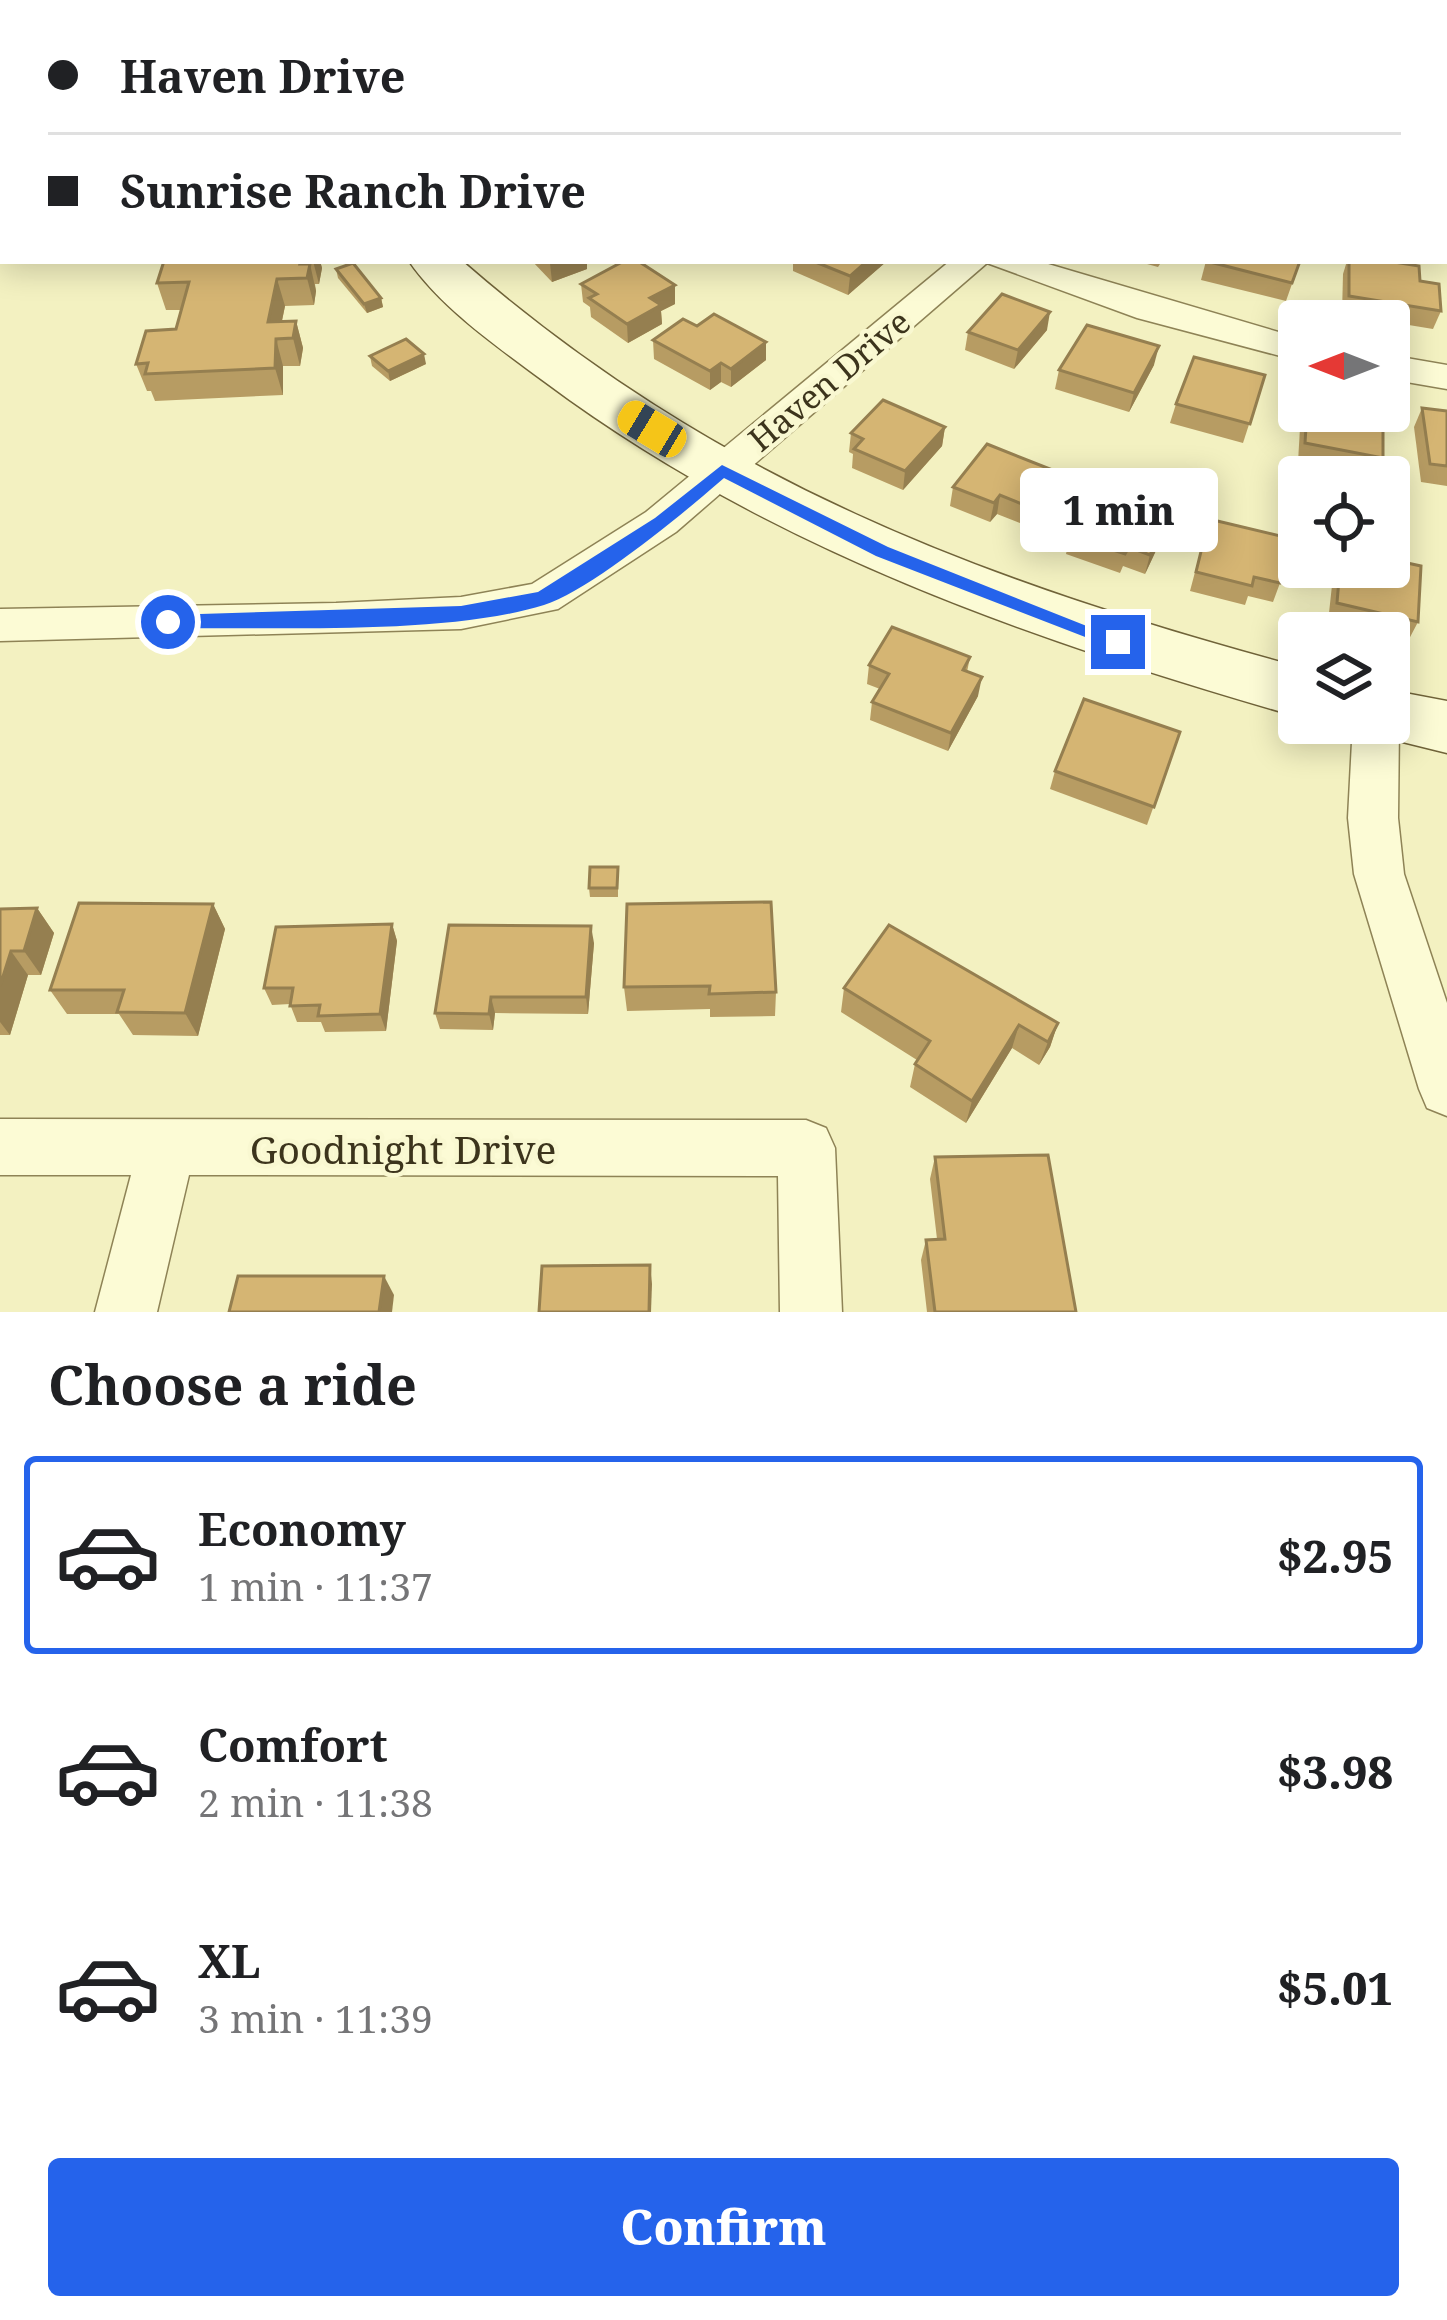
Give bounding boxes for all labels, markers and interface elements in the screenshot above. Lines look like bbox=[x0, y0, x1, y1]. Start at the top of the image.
text: Haven Drive bbox=[120, 45, 405, 106]
text: Sunrise Ranch Drive bbox=[120, 160, 586, 221]
street label: Haven Drive bbox=[739, 299, 919, 461]
north arrow bbox=[1278, 300, 1410, 432]
map controls bbox=[1278, 300, 1410, 744]
car bbox=[612, 395, 692, 463]
button: locate bbox=[1278, 456, 1410, 588]
callout: 1 min bbox=[1019, 468, 1217, 552]
text: 1 min bbox=[1063, 483, 1175, 536]
route start bbox=[141, 595, 195, 649]
button: layers bbox=[1278, 612, 1410, 744]
route end bbox=[1091, 615, 1145, 669]
street label: Goodnight Drive bbox=[250, 1122, 556, 1175]
text: Choose a ride bbox=[48, 1347, 417, 1421]
text: Economy bbox=[198, 1498, 406, 1559]
icon: car bbox=[54, 1501, 162, 1609]
text: $2.95 bbox=[1277, 1525, 1393, 1586]
text: 1 min · 11:37 bbox=[198, 1559, 433, 1612]
text: Comfort bbox=[198, 1714, 388, 1775]
icon: car bbox=[54, 1717, 162, 1825]
text: $3.98 bbox=[1277, 1741, 1393, 1802]
text: 2 min · 11:38 bbox=[198, 1775, 433, 1828]
text: XL bbox=[198, 1930, 260, 1991]
icon: car bbox=[54, 1933, 162, 2041]
text: $5.01 bbox=[1277, 1957, 1393, 2018]
text: 3 min · 11:39 bbox=[198, 1991, 433, 2044]
button: Confirm bbox=[48, 2158, 1399, 2296]

